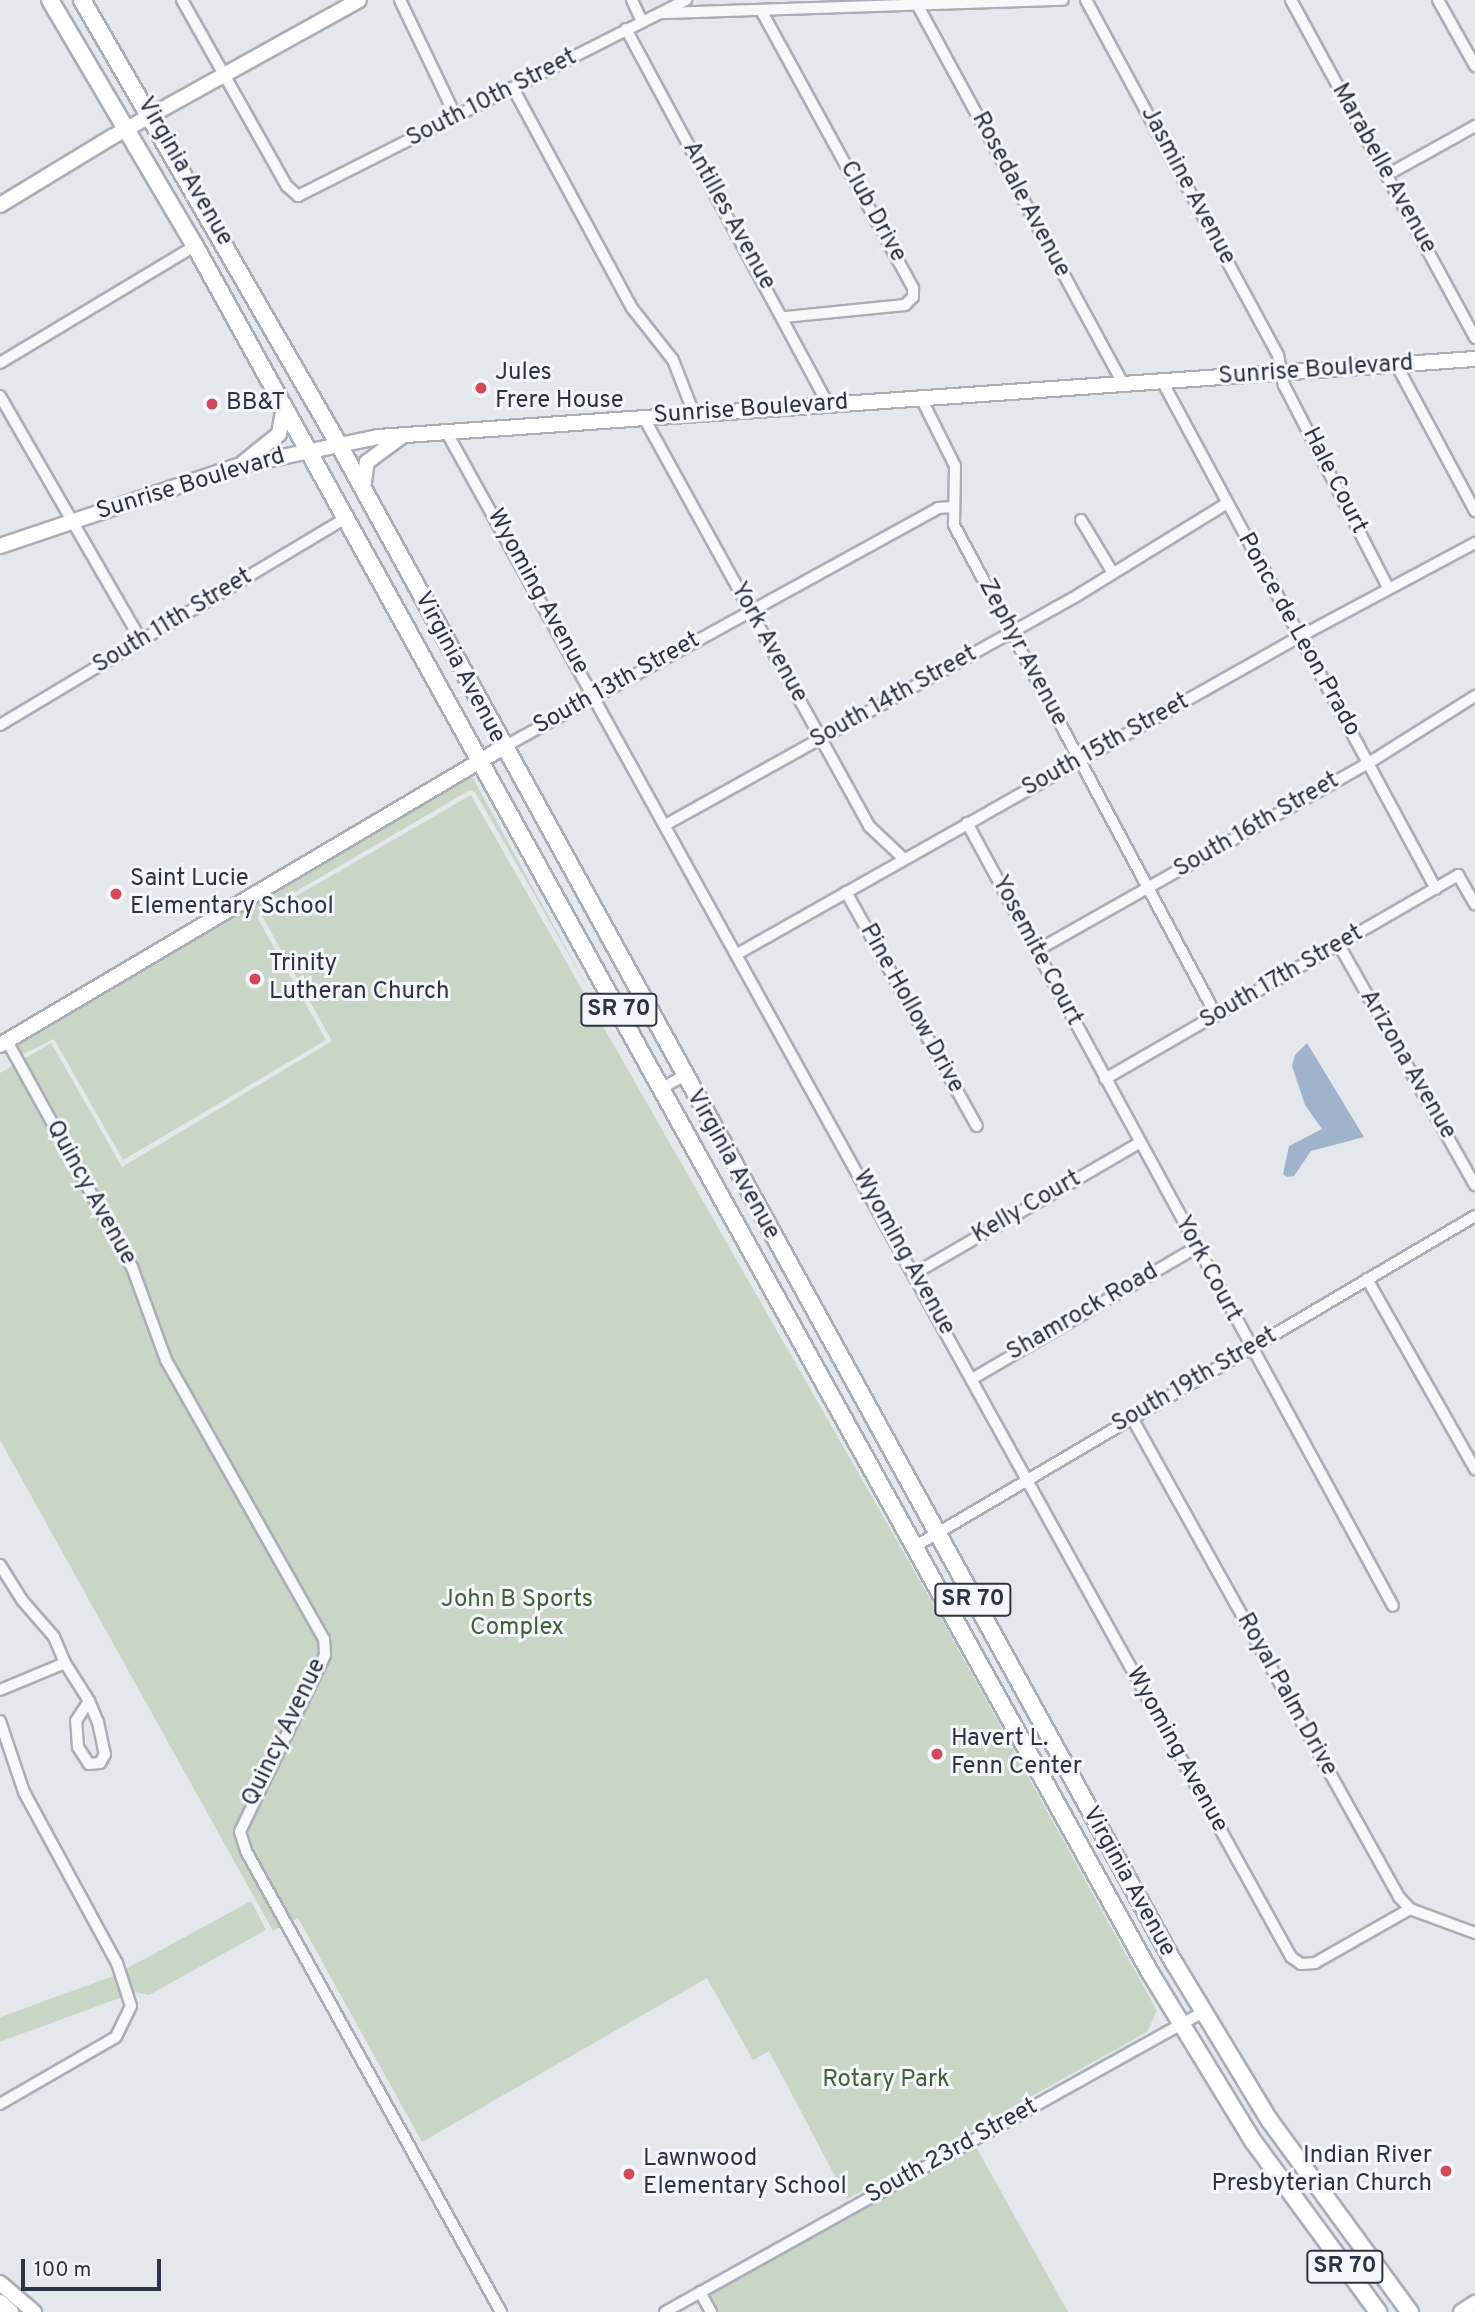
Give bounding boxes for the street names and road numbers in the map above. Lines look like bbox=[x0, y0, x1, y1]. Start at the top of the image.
street label: South 10th Street bbox=[402, 44, 582, 154]
street label: Marabelle Avenue bbox=[1324, 78, 1442, 260]
street label: Virginia Avenue bbox=[129, 92, 239, 252]
street label: Jasmine Avenue bbox=[1133, 102, 1241, 270]
street label: Rosedale Avenue bbox=[964, 107, 1076, 283]
street label: Antilles Avenue bbox=[675, 136, 781, 296]
street label: Club Drive bbox=[832, 156, 912, 268]
street label: Sunrise Boulevard bbox=[1218, 350, 1414, 392]
street label: Sunrise Boulevard bbox=[653, 389, 849, 431]
street label: Hale Court bbox=[1295, 423, 1373, 539]
street label: Sunrise Boulevard bbox=[93, 443, 289, 527]
street label: Wyoming Avenue bbox=[479, 504, 595, 680]
street label: Ponce de Leon Prado bbox=[1230, 528, 1366, 742]
street label: South 11th Street bbox=[88, 563, 258, 681]
street label: Zephyr Avenue bbox=[971, 574, 1073, 732]
street label: York Avenue bbox=[723, 577, 813, 709]
street label: Virginia Avenue bbox=[407, 587, 511, 749]
street label: South 13th Street bbox=[529, 626, 705, 742]
street label: South 14th Street bbox=[806, 640, 982, 756]
street label: South 15th Street bbox=[1018, 688, 1194, 804]
street label: South 16th Street bbox=[1169, 767, 1345, 885]
street label: Yosemite Court bbox=[984, 871, 1088, 1031]
street label: Pine Hollow Drive bbox=[853, 919, 969, 1099]
street label: South 17th Street bbox=[1196, 920, 1368, 1036]
street label: Arizona Avenue bbox=[1352, 985, 1462, 1145]
road number: SR 70 bbox=[579, 990, 659, 1030]
street label: Virginia Avenue bbox=[679, 1084, 785, 1246]
street label: Quincy Avenue bbox=[38, 1115, 142, 1271]
street label: Wyoming Avenue bbox=[845, 1165, 961, 1341]
street label: Kelly Court bbox=[968, 1165, 1086, 1251]
street label: York Court bbox=[1167, 1211, 1247, 1327]
street label: Shamrock Road bbox=[1002, 1258, 1164, 1368]
street label: South 19th Street bbox=[1107, 1322, 1283, 1440]
road number: SR 70 bbox=[933, 1581, 1013, 1620]
street label: Royal Palm Drive bbox=[1229, 1609, 1343, 1781]
street label: Quincy Avenue bbox=[237, 1654, 333, 1812]
street label: Wyoming Avenue bbox=[1118, 1662, 1234, 1838]
street label: Virginia Avenue bbox=[1075, 1801, 1181, 1963]
street label: South 23rd Street bbox=[861, 2093, 1043, 2211]
road number: SR 70 bbox=[1305, 2248, 1385, 2286]

